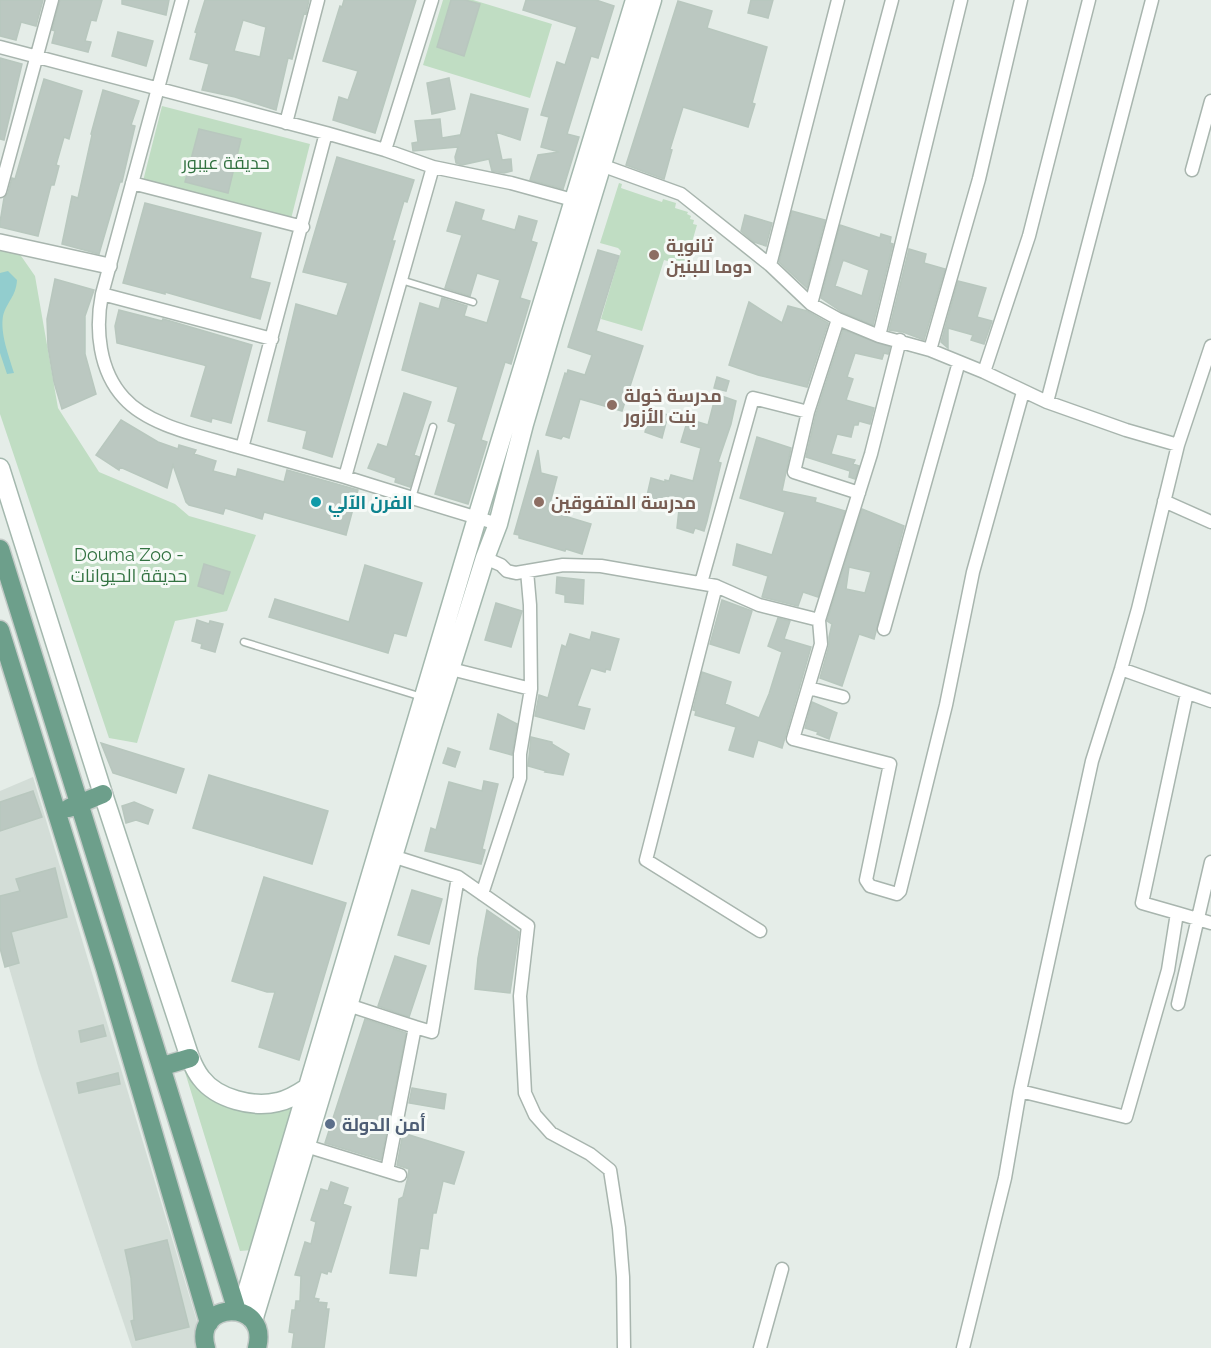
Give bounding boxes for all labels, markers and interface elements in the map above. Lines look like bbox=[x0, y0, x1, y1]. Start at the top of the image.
park label: حديقة عيبور bbox=[181, 152, 270, 174]
place label: ثانوية دوما للبنين bbox=[666, 235, 752, 278]
marker: ثانوية دوما للبنين bbox=[647, 248, 661, 262]
place label: مدرسة خولة بنت الأزور bbox=[623, 385, 722, 428]
marker: مدرسة خولة بنت الأزور bbox=[605, 398, 619, 412]
place label: الفرن الآلي bbox=[328, 492, 413, 518]
place label: مدرسة المتفوقين bbox=[551, 492, 696, 514]
marker: الفرن الآلي bbox=[309, 495, 323, 509]
marker: مدرسة المتفوقين bbox=[532, 495, 546, 509]
park label: Douma Zoo - حديقة الحيوانات bbox=[71, 544, 187, 587]
place label: أمن الدولة bbox=[342, 1112, 426, 1136]
marker: أمن الدولة bbox=[323, 1117, 337, 1131]

